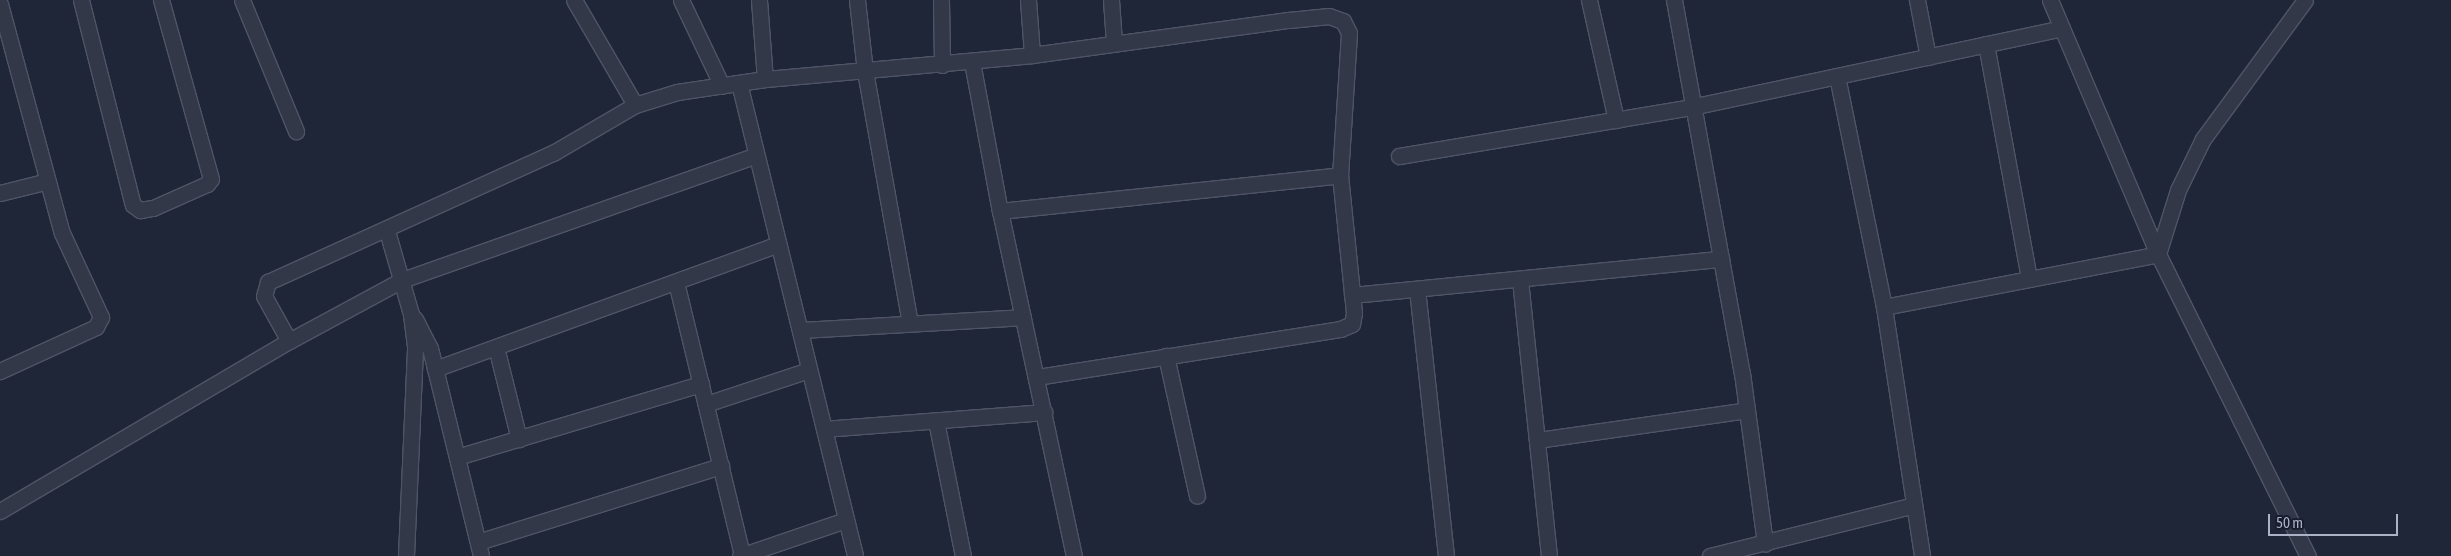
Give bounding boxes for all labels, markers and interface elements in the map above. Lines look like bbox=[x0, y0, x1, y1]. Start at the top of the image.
scale bar bbox=[2271, 504, 2401, 536]
text: 50 m bbox=[2276, 514, 2303, 531]

